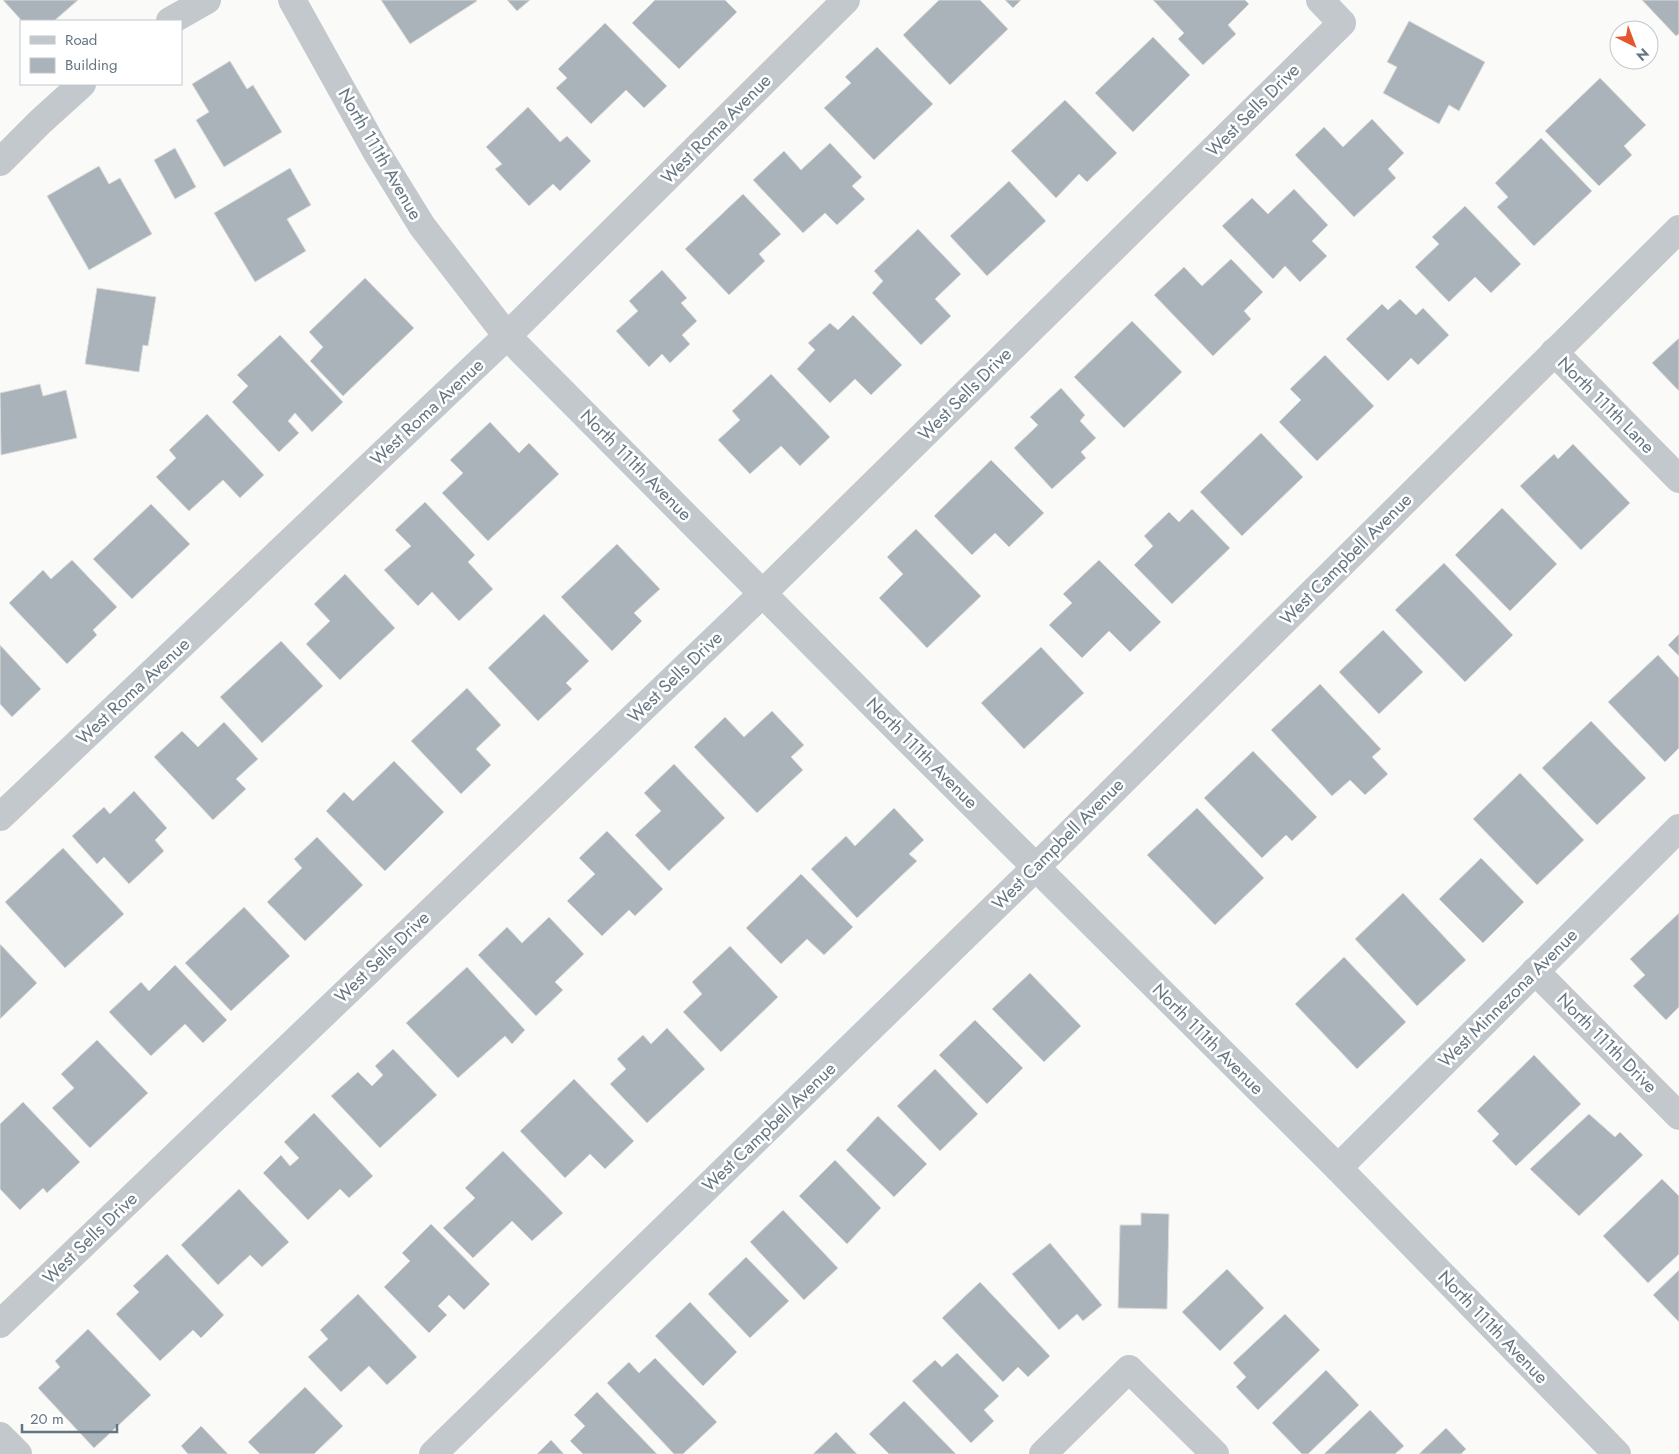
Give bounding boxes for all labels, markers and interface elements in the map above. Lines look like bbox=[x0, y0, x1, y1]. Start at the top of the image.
legend bbox=[20, 20, 182, 85]
north arrow bbox=[1609, 20, 1659, 70]
text: Road bbox=[65, 29, 97, 51]
text: N bbox=[1632, 44, 1654, 66]
text: Building bbox=[65, 54, 117, 76]
street label: West Sells Drive bbox=[1200, 57, 1306, 163]
street label: West Roma Avenue bbox=[655, 68, 777, 190]
street label: North 111th Avenue bbox=[332, 83, 428, 225]
street label: West Sells Drive bbox=[912, 341, 1018, 447]
street label: North 111th Lane bbox=[1552, 351, 1660, 459]
street label: West Roma Avenue bbox=[364, 352, 490, 472]
street label: North 111th Avenue bbox=[574, 403, 698, 527]
street label: West Campbell Avenue bbox=[1274, 487, 1418, 631]
street label: West Sells Drive bbox=[622, 625, 728, 729]
street label: West Roma Avenue bbox=[70, 631, 196, 751]
street label: North 111th Avenue bbox=[860, 691, 984, 815]
street label: West Campbell Avenue bbox=[986, 772, 1130, 916]
street label: West Sells Drive bbox=[329, 905, 435, 1009]
street label: West Minnezona Avenue bbox=[1433, 923, 1583, 1073]
street label: North 111th Avenue bbox=[1146, 977, 1270, 1101]
street label: North 111th Drive bbox=[1551, 987, 1663, 1099]
street label: West Campbell Avenue bbox=[696, 1056, 842, 1198]
street label: West Sells Drive bbox=[37, 1186, 143, 1290]
street label: North 111th Avenue bbox=[1432, 1264, 1554, 1390]
scale bar bbox=[22, 1402, 118, 1434]
text: 20 m bbox=[30, 1408, 64, 1430]

